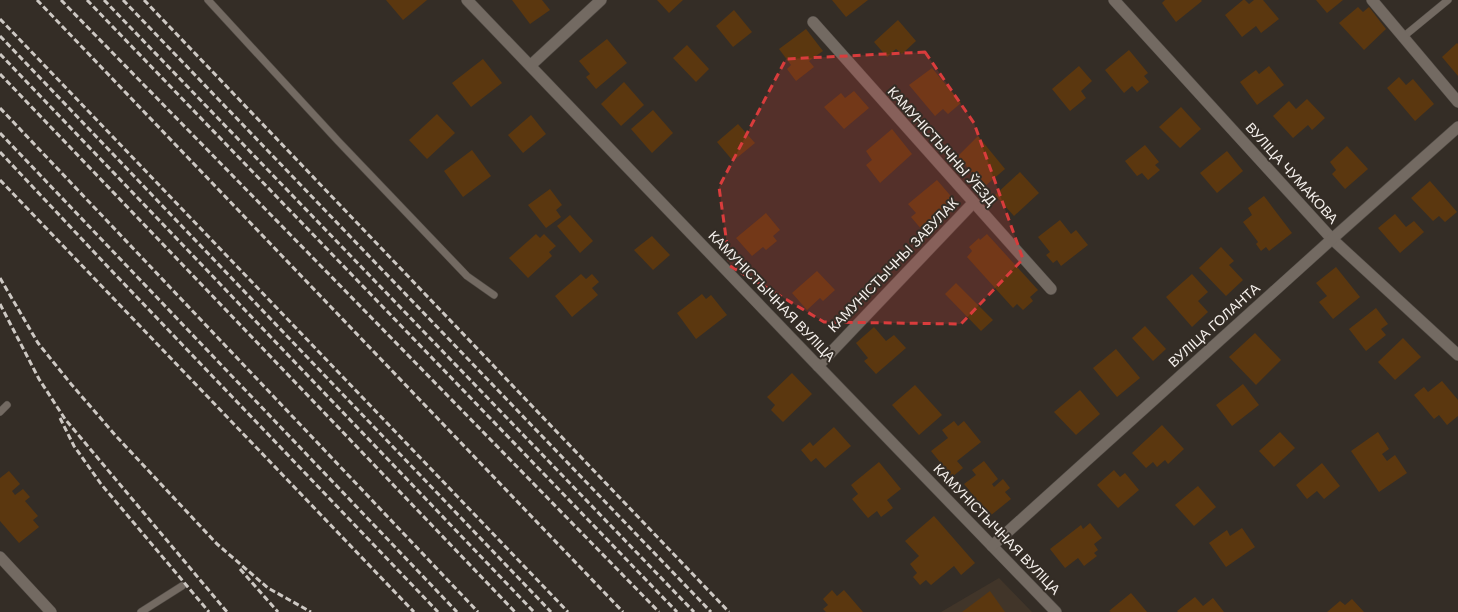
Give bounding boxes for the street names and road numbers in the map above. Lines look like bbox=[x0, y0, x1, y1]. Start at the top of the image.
street label: КАМУНІСТЫЧНЫ ЎЕЗД bbox=[884, 83, 1001, 210]
street label: ВУЛІЦА ЧУМАКОВА bbox=[1242, 119, 1343, 228]
street label: КАМУНІСТЫЧНЫ ЗАВУЛАК bbox=[824, 193, 963, 336]
street label: КАМУНІСТЫЧНАЯ ВУЛІЦА bbox=[705, 227, 840, 366]
street label: ВУЛІЦА ГОЛАНТА bbox=[1164, 279, 1264, 371]
street label: КАМУНІСТЫЧНАЯ ВУЛІЦА bbox=[930, 460, 1065, 599]

